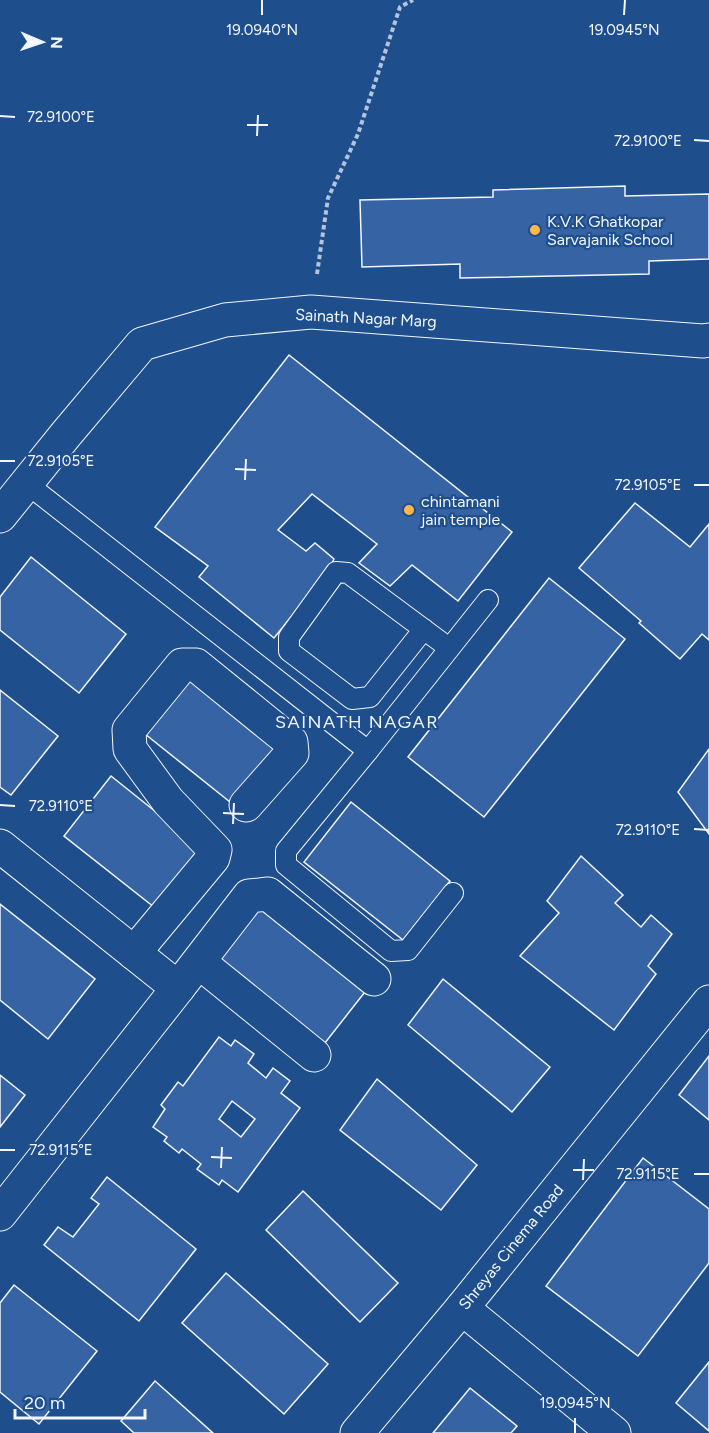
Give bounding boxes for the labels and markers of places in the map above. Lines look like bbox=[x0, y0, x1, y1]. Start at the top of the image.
place label: K.V.K Ghatkopar Sarvajanik School bbox=[547, 212, 673, 249]
marker: K.V.K Ghatkopar Sarvajanik School bbox=[528, 223, 542, 237]
place label: chintamani jain temple bbox=[420, 492, 500, 529]
marker: chintamani jain temple bbox=[402, 503, 416, 517]

